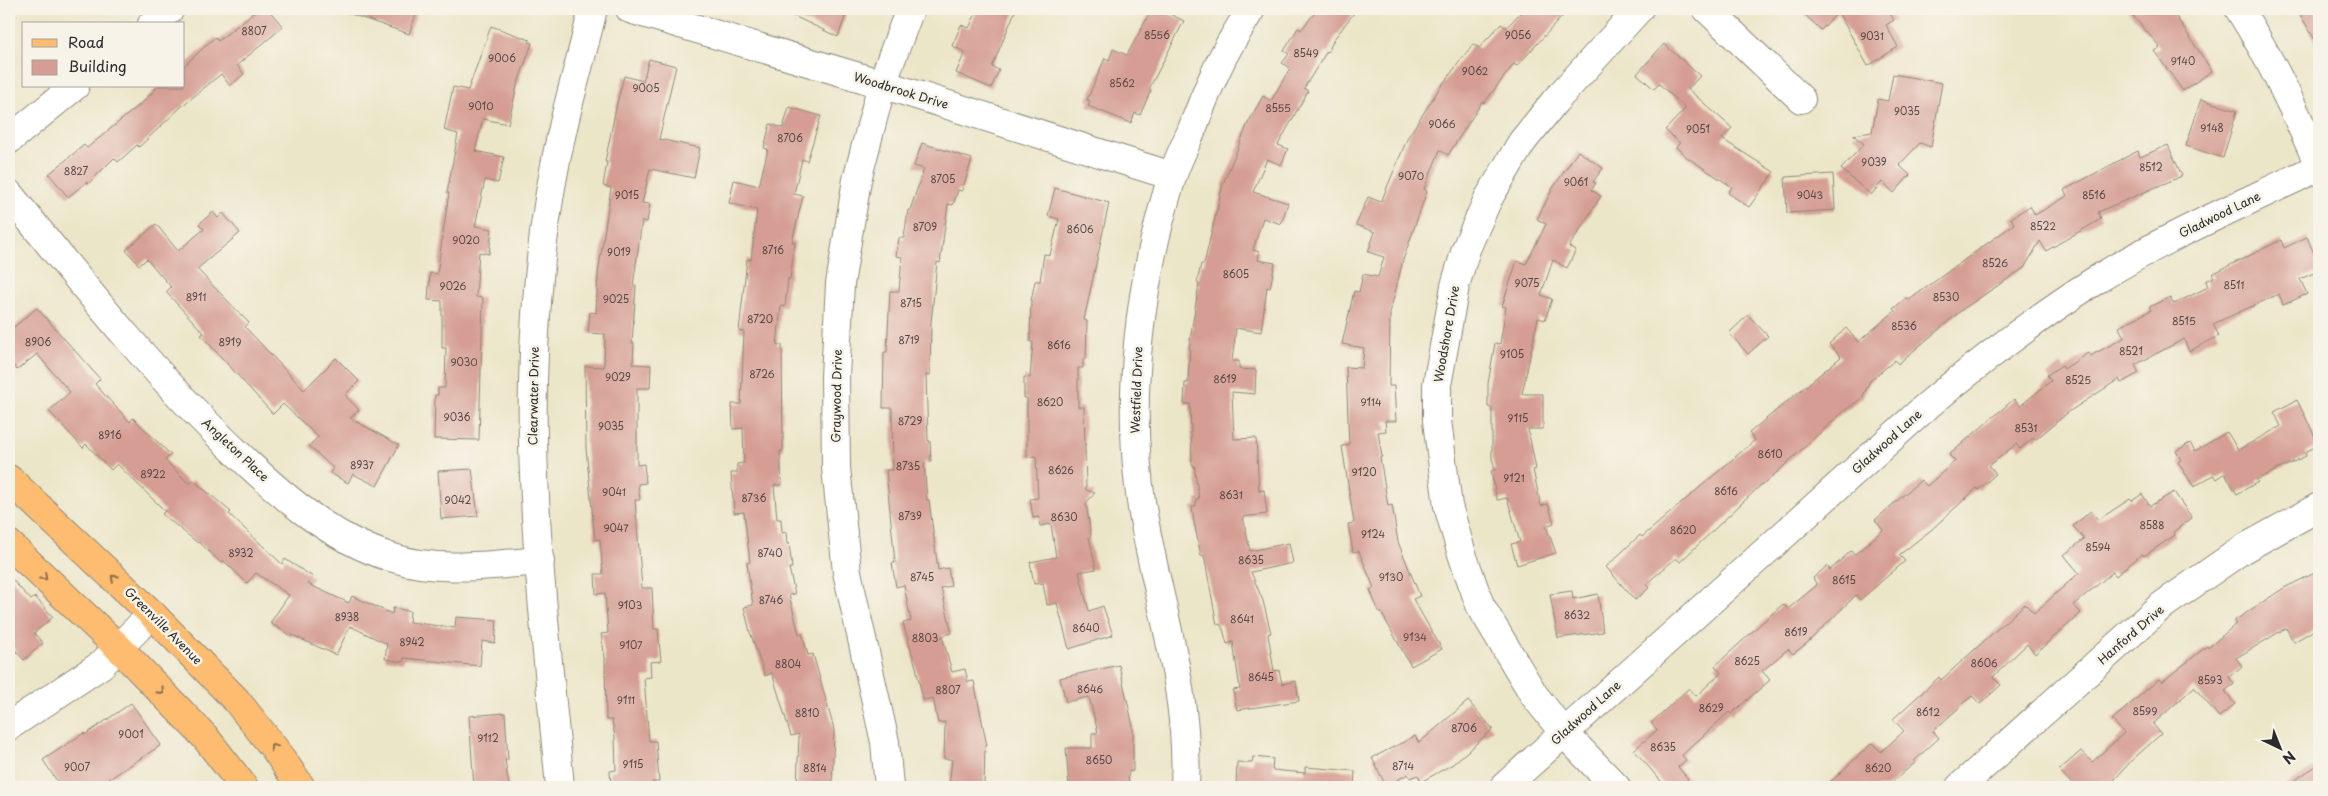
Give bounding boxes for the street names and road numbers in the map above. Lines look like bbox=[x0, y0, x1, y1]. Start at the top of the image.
street label: Woodbrook Drive bbox=[852, 67, 951, 113]
street label: Gladwood Lane bbox=[2176, 186, 2264, 242]
street label: Woodshore Drive bbox=[1429, 284, 1463, 384]
street label: Clearwater Drive bbox=[523, 346, 543, 446]
street label: Westfield Drive bbox=[1125, 346, 1147, 434]
street label: Graywood Drive bbox=[826, 349, 846, 443]
street label: Gladwood Lane bbox=[1847, 405, 1926, 478]
street label: Angleton Place bbox=[198, 413, 273, 485]
street label: Greenville Avenue bbox=[121, 583, 206, 668]
street label: Hanford Drive bbox=[2093, 600, 2168, 668]
street label: Gladwood Lane bbox=[1546, 676, 1625, 749]

